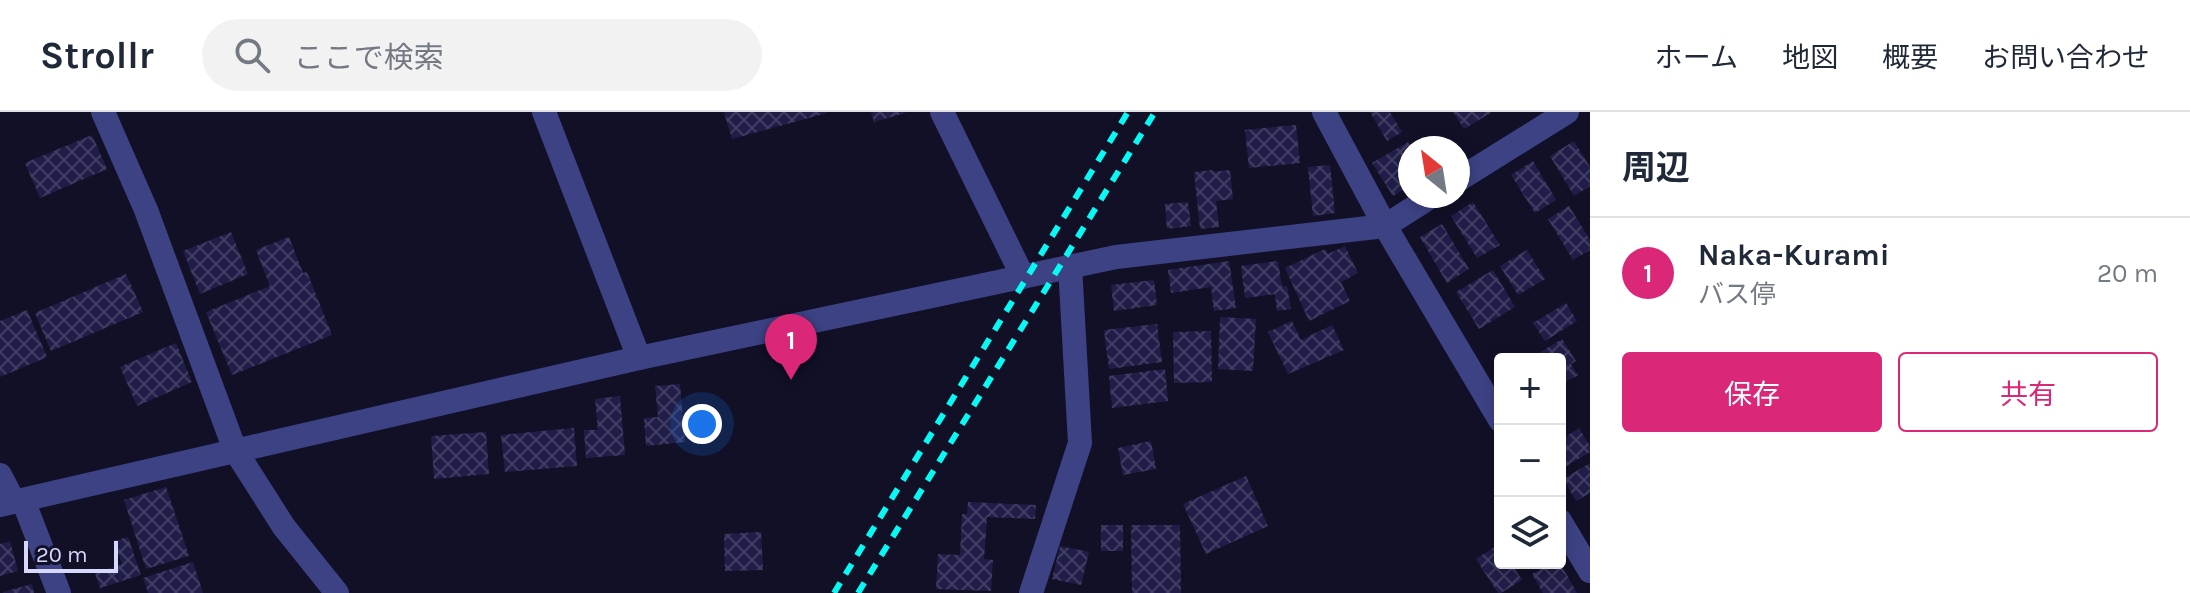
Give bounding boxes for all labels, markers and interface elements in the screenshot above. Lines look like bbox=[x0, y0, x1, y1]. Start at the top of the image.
search box bbox=[202, 19, 762, 91]
text: Strollr bbox=[40, 33, 154, 78]
icon: search bbox=[230, 33, 274, 77]
text: ここで検索 bbox=[294, 40, 444, 76]
text: ホーム bbox=[1655, 41, 1738, 74]
text: 地図 bbox=[1782, 41, 1838, 74]
text: 概要 bbox=[1882, 41, 1938, 74]
text: お問い合わせ bbox=[1982, 41, 2150, 74]
north arrow bbox=[1398, 136, 1470, 208]
text: 周辺 bbox=[1622, 148, 1690, 188]
text: Naka-Kurami bbox=[1698, 237, 1890, 273]
text: 1 bbox=[1643, 258, 1653, 289]
text: 20 m bbox=[2097, 258, 2158, 289]
text: バス停 bbox=[1698, 279, 1776, 310]
pin: 1 bbox=[765, 314, 817, 380]
button: 保存 bbox=[1622, 352, 1882, 432]
button: 共有 bbox=[1898, 352, 2158, 432]
map controls bbox=[1494, 353, 1566, 569]
button: + bbox=[1494, 353, 1566, 425]
your location bbox=[682, 404, 722, 444]
button: − bbox=[1494, 425, 1566, 497]
button: layers bbox=[1494, 497, 1566, 569]
scale bar bbox=[24, 537, 118, 573]
text: 20 m bbox=[36, 542, 88, 568]

